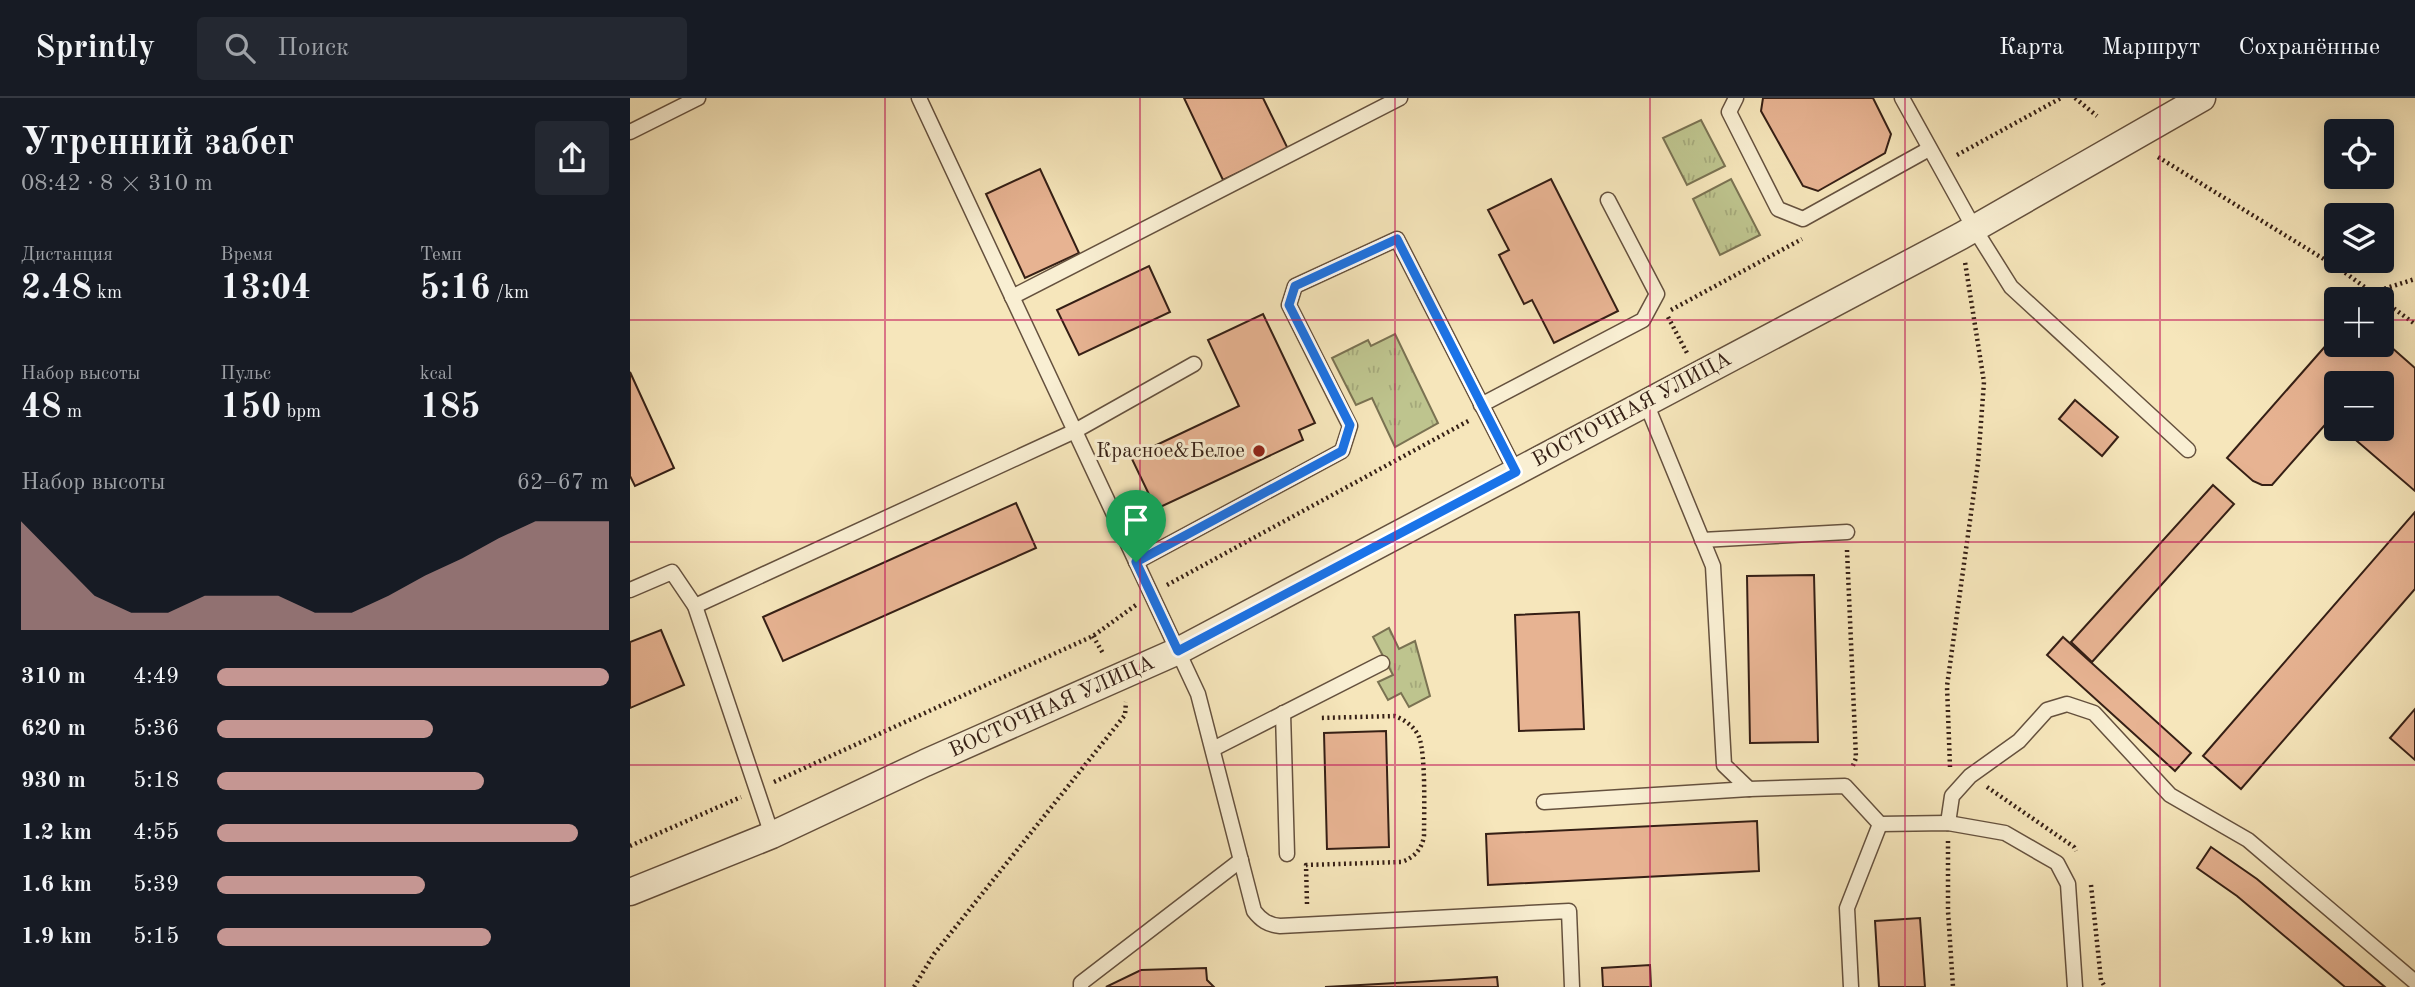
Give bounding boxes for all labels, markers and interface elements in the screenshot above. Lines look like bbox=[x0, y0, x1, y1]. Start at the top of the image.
search box bbox=[197, 17, 687, 80]
icon: search bbox=[221, 29, 259, 67]
text: Sprintly bbox=[35, 32, 155, 65]
text: Поиск bbox=[277, 35, 349, 61]
text: Карта bbox=[1999, 36, 2064, 60]
text: Маршрут bbox=[2102, 36, 2200, 60]
text: Сохранённые bbox=[2238, 36, 2380, 60]
map controls bbox=[2324, 119, 2394, 441]
button: locate bbox=[2324, 119, 2394, 189]
button: share bbox=[535, 121, 609, 195]
text: Утренний забег bbox=[21, 125, 294, 163]
text: 08:42 · 8 × 310 m bbox=[21, 172, 213, 195]
button: layers bbox=[2324, 203, 2394, 273]
text: Дистанция bbox=[21, 246, 113, 265]
text: Время bbox=[220, 246, 273, 265]
text: Темп bbox=[420, 246, 462, 265]
text: 2.48 bbox=[21, 271, 92, 306]
text: 13:04 bbox=[220, 271, 311, 306]
text: 5:16 bbox=[420, 271, 490, 306]
text: km bbox=[92, 284, 122, 303]
text: /km bbox=[490, 284, 529, 303]
button: + bbox=[2324, 287, 2394, 357]
street label: ВОСТОЧНАЯ УЛИЦА bbox=[1529, 349, 1735, 471]
text: Набор высоты bbox=[21, 365, 140, 384]
text: Пульс bbox=[220, 365, 271, 384]
text: kcal bbox=[420, 365, 452, 384]
button: − bbox=[2324, 371, 2394, 441]
text: 48 bbox=[21, 390, 62, 425]
text: 150 bbox=[220, 390, 281, 425]
text: 185 bbox=[420, 390, 481, 425]
text: m bbox=[62, 403, 82, 422]
text: bpm bbox=[281, 403, 321, 422]
place label: Красное&Белое bbox=[1096, 441, 1245, 462]
marker: Красное&Белое bbox=[1251, 443, 1267, 459]
text: Набор высоты bbox=[21, 471, 165, 494]
text: 62–67 m bbox=[517, 471, 609, 494]
pin bbox=[1106, 490, 1166, 562]
icon: arrive bbox=[1117, 501, 1155, 539]
street label: ВОСТОЧНАЯ УЛИЦА bbox=[946, 652, 1158, 762]
text: 310 m bbox=[21, 665, 86, 688]
text: 4:49 bbox=[133, 665, 179, 688]
text: 620 m bbox=[21, 717, 86, 740]
text: 5:36 bbox=[133, 717, 179, 740]
text: 930 m bbox=[21, 769, 86, 792]
text: 5:18 bbox=[133, 769, 179, 792]
text: 1.2 km bbox=[21, 821, 92, 844]
text: 4:55 bbox=[133, 821, 179, 844]
text: 1.6 km bbox=[21, 873, 92, 896]
text: 5:39 bbox=[133, 873, 179, 896]
text: 1.9 km bbox=[21, 925, 92, 948]
text: 5:15 bbox=[133, 925, 179, 948]

